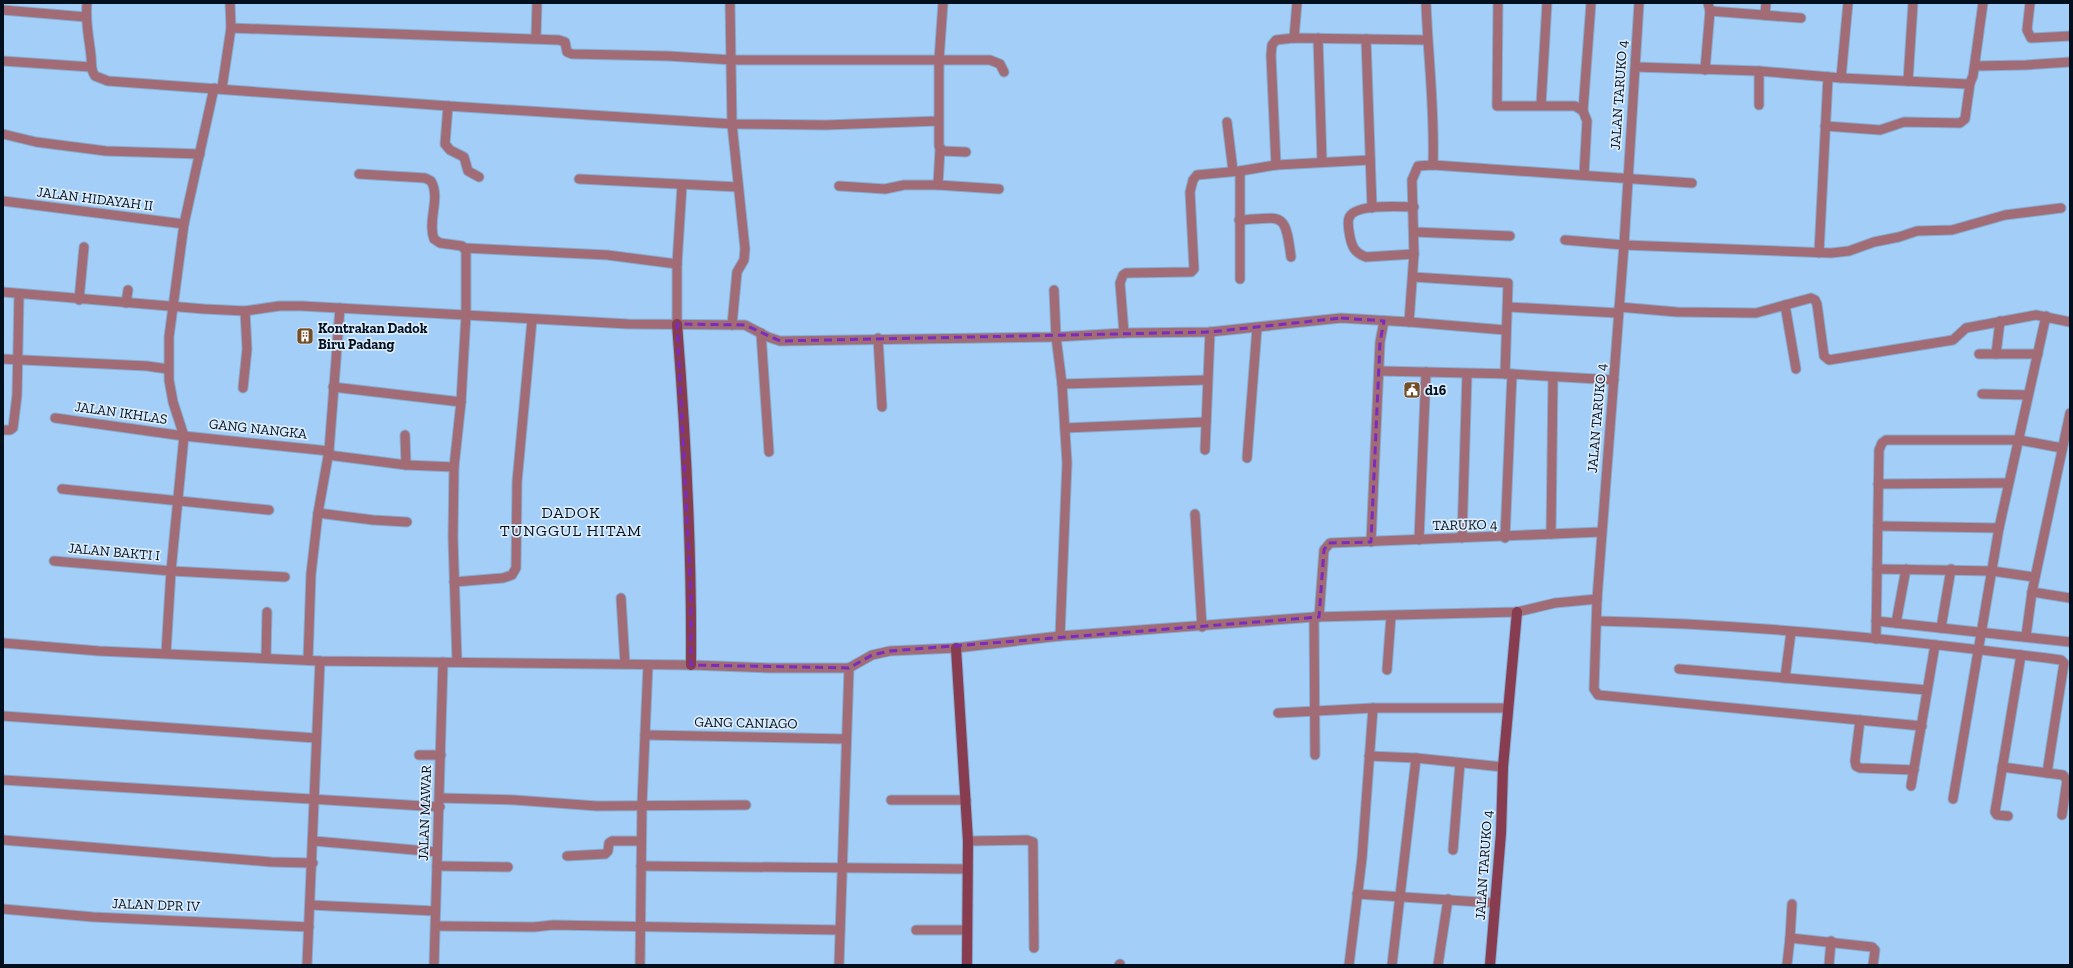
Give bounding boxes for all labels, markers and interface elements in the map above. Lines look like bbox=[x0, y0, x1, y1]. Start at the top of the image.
street label: JALAN TARUKO 4 bbox=[1607, 39, 1631, 150]
street label: JALAN HIDAYAH II bbox=[36, 183, 154, 215]
place label: Kontrakan Dadok Biru Padang bbox=[318, 320, 428, 353]
building icon: Kontrakan Dadok Biru Padang bbox=[295, 326, 315, 346]
street label: JALAN TARUKO 4 bbox=[1584, 362, 1610, 473]
public building icon: d16 bbox=[1402, 380, 1422, 400]
place label: d16 bbox=[1425, 382, 1447, 399]
street label: JALAN IKHLAS bbox=[74, 398, 168, 428]
street label: GANG NANGKA bbox=[208, 415, 309, 443]
district label: DADOK TUNGGUL HITAM bbox=[500, 503, 642, 540]
street label: TARUKO 4 bbox=[1432, 516, 1498, 534]
street label: JALAN BAKTI I bbox=[67, 540, 161, 564]
street label: GANG CANIAGO bbox=[694, 714, 798, 732]
street label: JALAN MAWAR bbox=[415, 765, 435, 861]
street label: JALAN TARUKO 4 bbox=[1472, 809, 1496, 920]
street label: JALAN DPR IV bbox=[112, 895, 201, 915]

